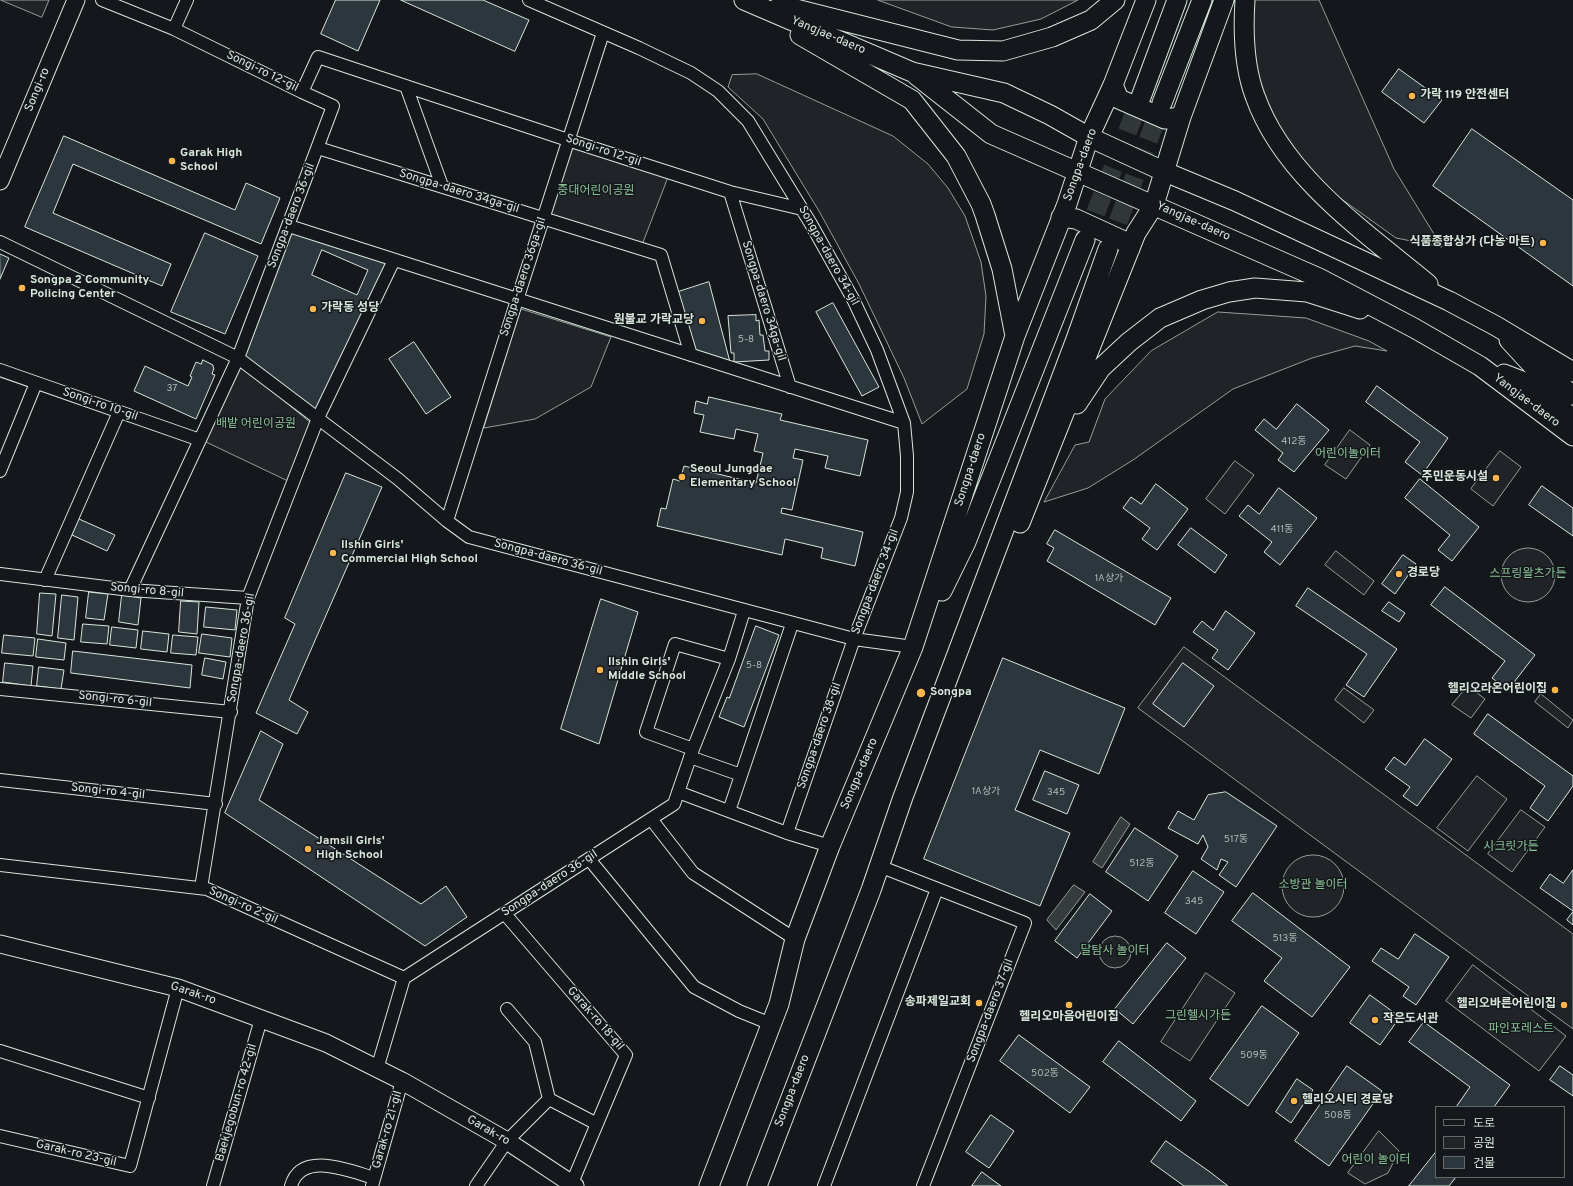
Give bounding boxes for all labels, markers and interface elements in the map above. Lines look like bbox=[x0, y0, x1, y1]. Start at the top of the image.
street label: Yangjae-daero bbox=[789, 14, 867, 58]
street label: Songi-ro 12-gil bbox=[224, 48, 300, 96]
street label: Songi-ro bbox=[22, 66, 54, 114]
place label: 가락 119 안전센터 bbox=[1420, 89, 1509, 103]
marker: 가락 119 안전센터 bbox=[1407, 91, 1417, 101]
street label: Songpa-daero bbox=[1061, 127, 1101, 203]
street label: Songi-ro 12-gil bbox=[563, 132, 643, 170]
place label: Garak High School bbox=[180, 147, 242, 175]
marker: Garak High School bbox=[167, 156, 177, 166]
street label: Songpa-daero 36-gil bbox=[265, 161, 319, 271]
street label: Songpa-daero 34ga-gil bbox=[397, 167, 521, 217]
park label: 중대어린이공원 bbox=[557, 185, 635, 199]
street label: Yangjae-daero bbox=[1154, 199, 1232, 245]
street label: Songpa-daero 34-gil bbox=[795, 204, 861, 308]
street label: Songpa-daero 36ga-gil bbox=[498, 216, 550, 338]
place label: 식품종합상가 (다농 마트) bbox=[1410, 236, 1535, 250]
marker: 식품종합상가 (다농 마트) bbox=[1538, 238, 1548, 248]
street label: Songpa-daero 34ga-gil bbox=[738, 239, 788, 363]
place label: Songpa 2 Community Policing Center bbox=[30, 274, 149, 302]
marker: Songpa 2 Community Policing Center bbox=[17, 283, 27, 293]
place label: 가락동 성당 bbox=[321, 302, 379, 316]
marker: 가락동 성당 bbox=[308, 304, 318, 314]
place label: 원불교 가락교당 bbox=[614, 314, 694, 328]
marker: 원불교 가락교당 bbox=[697, 316, 707, 326]
house number: 5-8 bbox=[738, 334, 754, 346]
street label: Yangjae-daero bbox=[1490, 371, 1562, 431]
house number: 37 bbox=[166, 383, 178, 395]
street label: Songi-ro 10-gil bbox=[60, 385, 140, 425]
park label: 배밭 어린이공원 bbox=[216, 418, 296, 432]
street label: Songpa-daero bbox=[952, 431, 990, 509]
house number: 412동 bbox=[1281, 436, 1307, 448]
park label: 어린이놀이터 bbox=[1315, 448, 1381, 462]
place label: Seoul Jungdae Elementary School bbox=[690, 463, 796, 491]
place label: 주민운동시설 bbox=[1422, 471, 1488, 485]
marker: Seoul Jungdae Elementary School bbox=[677, 472, 687, 482]
marker: 주민운동시설 bbox=[1491, 473, 1501, 483]
house number: 411동 bbox=[1271, 524, 1293, 536]
street label: Songpa-daero 34-gil bbox=[849, 527, 903, 637]
street label: Songpa-daero 36-gil bbox=[492, 537, 604, 579]
place label: Ilshin Girls' Commercial High School bbox=[341, 539, 478, 567]
marker: Ilshin Girls' Commercial High School bbox=[328, 548, 338, 558]
place label: 경로당 bbox=[1407, 567, 1440, 581]
park label: 스프링왈츠가든 bbox=[1489, 568, 1567, 582]
marker: 경로당 bbox=[1394, 569, 1404, 579]
house number: 1A상가 bbox=[1095, 573, 1123, 585]
street label: Songi-ro 8-gil bbox=[109, 581, 185, 601]
street label: Songpa-daero 36-gil bbox=[225, 592, 259, 704]
place label: Ilshin Girls' Middle School bbox=[608, 656, 686, 684]
house number: 5-8 bbox=[746, 660, 762, 672]
marker: Ilshin Girls' Middle School bbox=[595, 665, 605, 675]
street label: Songpa-daero 38-gil bbox=[795, 681, 845, 791]
place label: 헬리오라온어린이집 bbox=[1448, 683, 1547, 697]
marker: 헬리오라온어린이집 bbox=[1550, 685, 1560, 695]
place label: Songpa bbox=[930, 686, 972, 700]
marker: Songpa bbox=[915, 687, 927, 699]
street label: Songi-ro 6-gil bbox=[77, 689, 153, 711]
street label: Songpa-daero bbox=[838, 736, 882, 812]
street label: Songi-ro 4-gil bbox=[70, 781, 146, 803]
house number: 1A상가 bbox=[972, 786, 1000, 798]
house number: 345 bbox=[1047, 787, 1065, 799]
house number: 517동 bbox=[1224, 834, 1248, 846]
place label: Jamsil Girls' High School bbox=[316, 835, 385, 863]
park label: 시크릿가든 bbox=[1483, 841, 1539, 855]
marker: Jamsil Girls' High School bbox=[303, 844, 313, 854]
street label: Songpa-daero 36-gil bbox=[499, 848, 601, 920]
house number: 512동 bbox=[1129, 858, 1155, 870]
park label: 소방관 놀이터 bbox=[1278, 879, 1348, 893]
street label: Songi-ro 2-gil bbox=[206, 884, 280, 928]
house number: 345 bbox=[1185, 896, 1203, 908]
house number: 513동 bbox=[1272, 933, 1298, 945]
park label: 달탐사 놀이터 bbox=[1080, 945, 1150, 959]
street label: Songpa-daero 37-gil bbox=[965, 957, 1017, 1065]
street label: Garak-ro bbox=[168, 979, 218, 1009]
street label: Garak-ro 18-gil bbox=[563, 984, 627, 1054]
place label: 송파제일교회 bbox=[905, 996, 971, 1010]
marker: 송파제일교회 bbox=[974, 998, 984, 1008]
place label: 헬리오바른어린이집 bbox=[1457, 998, 1556, 1012]
marker: 헬리오마음어린이집 bbox=[1064, 1000, 1074, 1010]
marker: 헬리오바른어린이집 bbox=[1559, 1000, 1569, 1010]
park label: 그린헬시가든 bbox=[1165, 1010, 1231, 1024]
place label: 헬리오마음어린이집 bbox=[1019, 1011, 1119, 1025]
place label: 작은도서관 bbox=[1383, 1013, 1438, 1027]
marker: 작은도서관 bbox=[1370, 1015, 1380, 1025]
park label: 파인포레스트 bbox=[1488, 1023, 1554, 1037]
street label: Baekjegobun-ro 42-gil bbox=[213, 1042, 261, 1164]
house number: 509동 bbox=[1240, 1050, 1268, 1062]
street label: Songpa-daero bbox=[773, 1053, 813, 1129]
house number: 502동 bbox=[1031, 1068, 1059, 1080]
street label: Garak-ro 21-gil bbox=[370, 1089, 406, 1171]
place label: 헬리오시티 경로당 bbox=[1302, 1094, 1393, 1108]
marker: 헬리오시티 경로당 bbox=[1289, 1096, 1299, 1106]
legend bbox=[1435, 1106, 1565, 1178]
house number: 508동 bbox=[1324, 1110, 1352, 1122]
street label: Garak-ro bbox=[464, 1113, 512, 1149]
text: 도로 bbox=[1473, 1116, 1495, 1132]
text: 공원 bbox=[1473, 1136, 1495, 1152]
street label: Garak-ro 23-gil bbox=[34, 1138, 118, 1170]
park label: 어린이 놀이터 bbox=[1341, 1154, 1411, 1168]
text: 건물 bbox=[1473, 1156, 1495, 1172]

